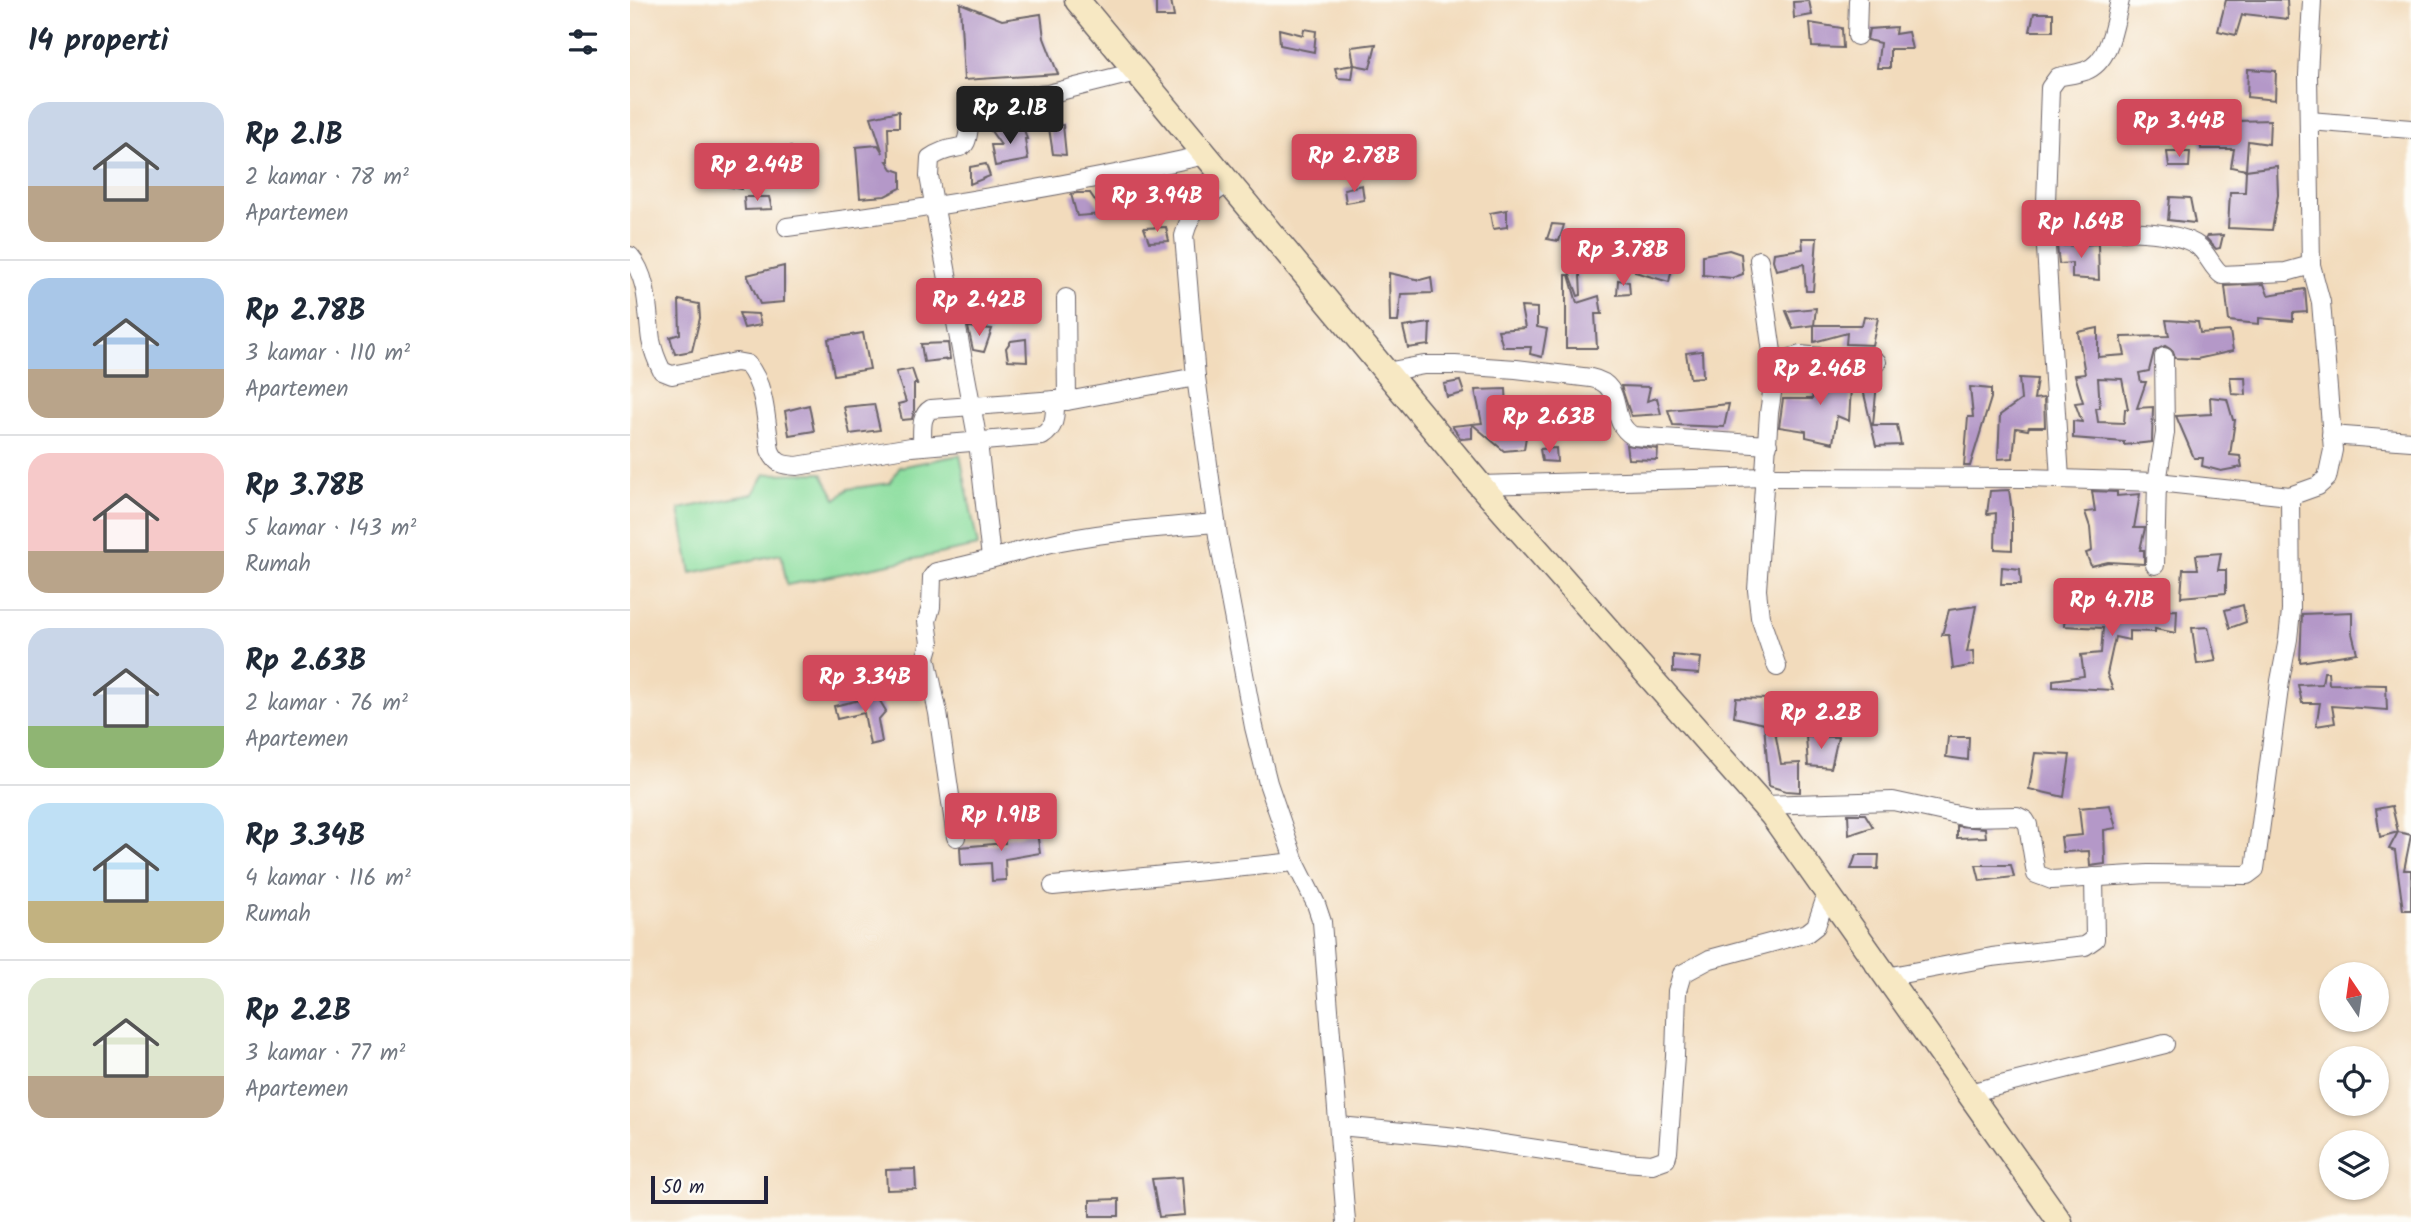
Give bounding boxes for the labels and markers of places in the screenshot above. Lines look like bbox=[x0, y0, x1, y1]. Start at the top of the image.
pin: Rp 2.1B bbox=[945, 86, 1075, 146]
pin: Rp 3.44B bbox=[2107, 100, 2251, 159]
pin: Rp 2.78B bbox=[1282, 134, 1426, 194]
pin: Rp 2.44B bbox=[685, 144, 829, 203]
pin: Rp 3.94B bbox=[1085, 174, 1229, 234]
pin: Rp 1.64B bbox=[2009, 201, 2153, 260]
pin: Rp 3.78B bbox=[1551, 229, 1695, 288]
pin: Rp 2.42B bbox=[907, 278, 1051, 338]
pin: Rp 2.46B bbox=[1748, 348, 1892, 407]
pin: Rp 2.63B bbox=[1477, 396, 1621, 455]
pin: Rp 4.71B bbox=[2040, 578, 2184, 638]
pin: Rp 3.34B bbox=[793, 656, 937, 715]
pin: Rp 2.2B bbox=[1756, 692, 1886, 751]
pin: Rp 1.91B bbox=[929, 794, 1073, 853]

